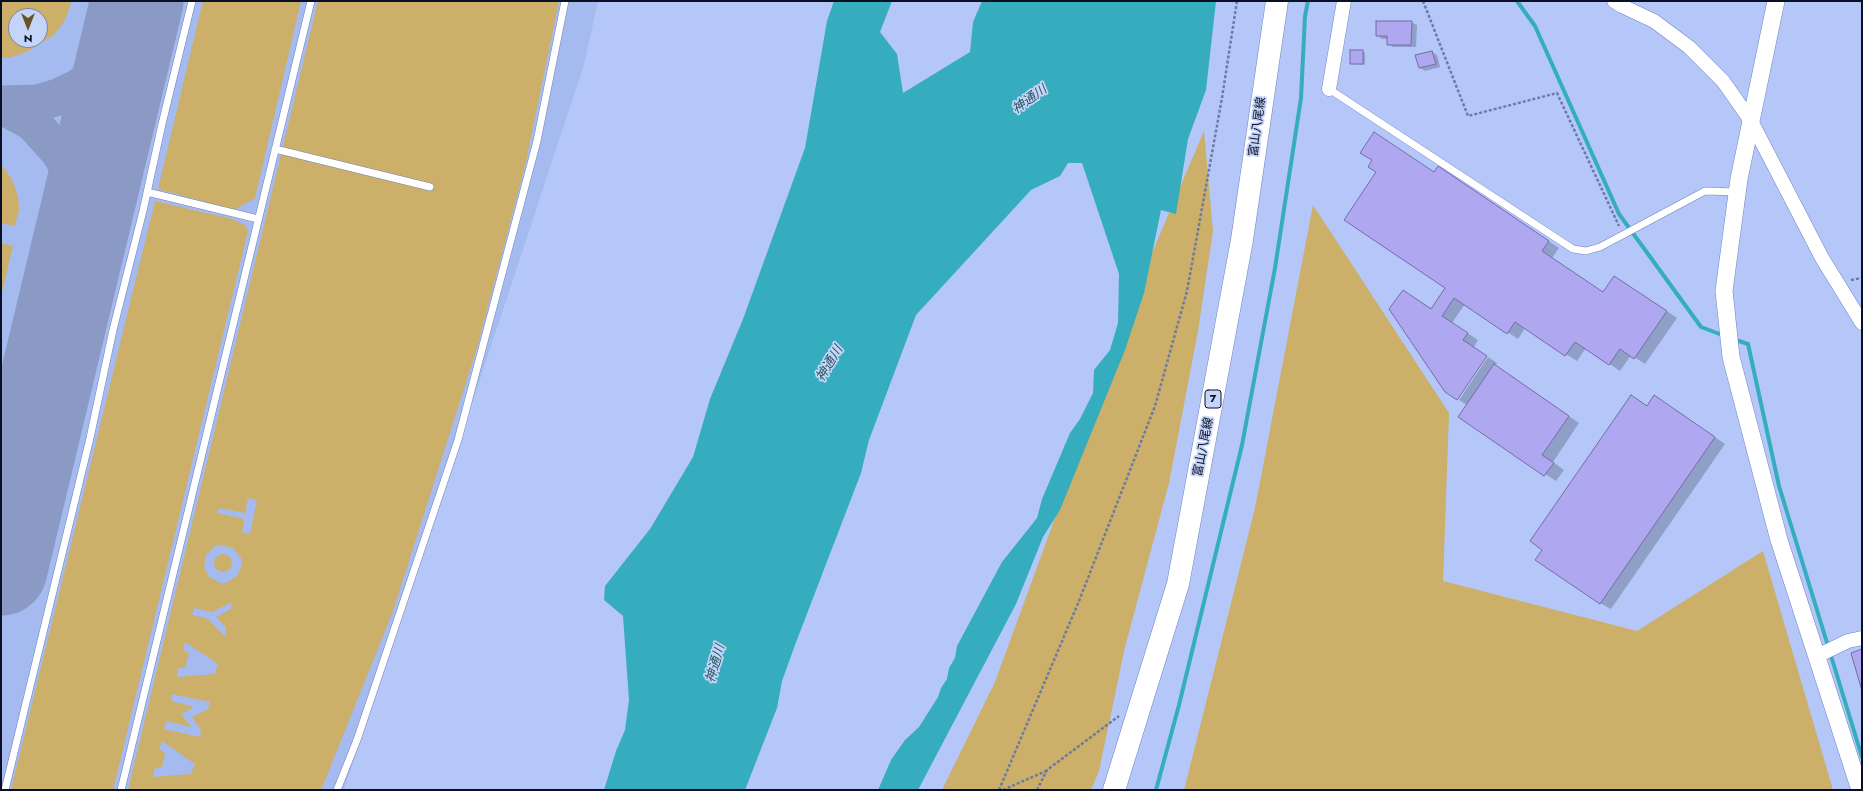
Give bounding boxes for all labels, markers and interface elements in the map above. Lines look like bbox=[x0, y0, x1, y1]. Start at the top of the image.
north arrow bbox=[8, 8, 48, 48]
text: N bbox=[24, 31, 32, 47]
water label: 神通川 bbox=[1010, 82, 1050, 118]
street label: 富山八尾線 bbox=[1247, 96, 1269, 158]
water label: 神通川 bbox=[813, 343, 847, 385]
road number: 7 bbox=[1205, 390, 1221, 408]
street label: 富山八尾線 bbox=[1191, 416, 1217, 478]
water label: 神通川 bbox=[703, 643, 729, 685]

